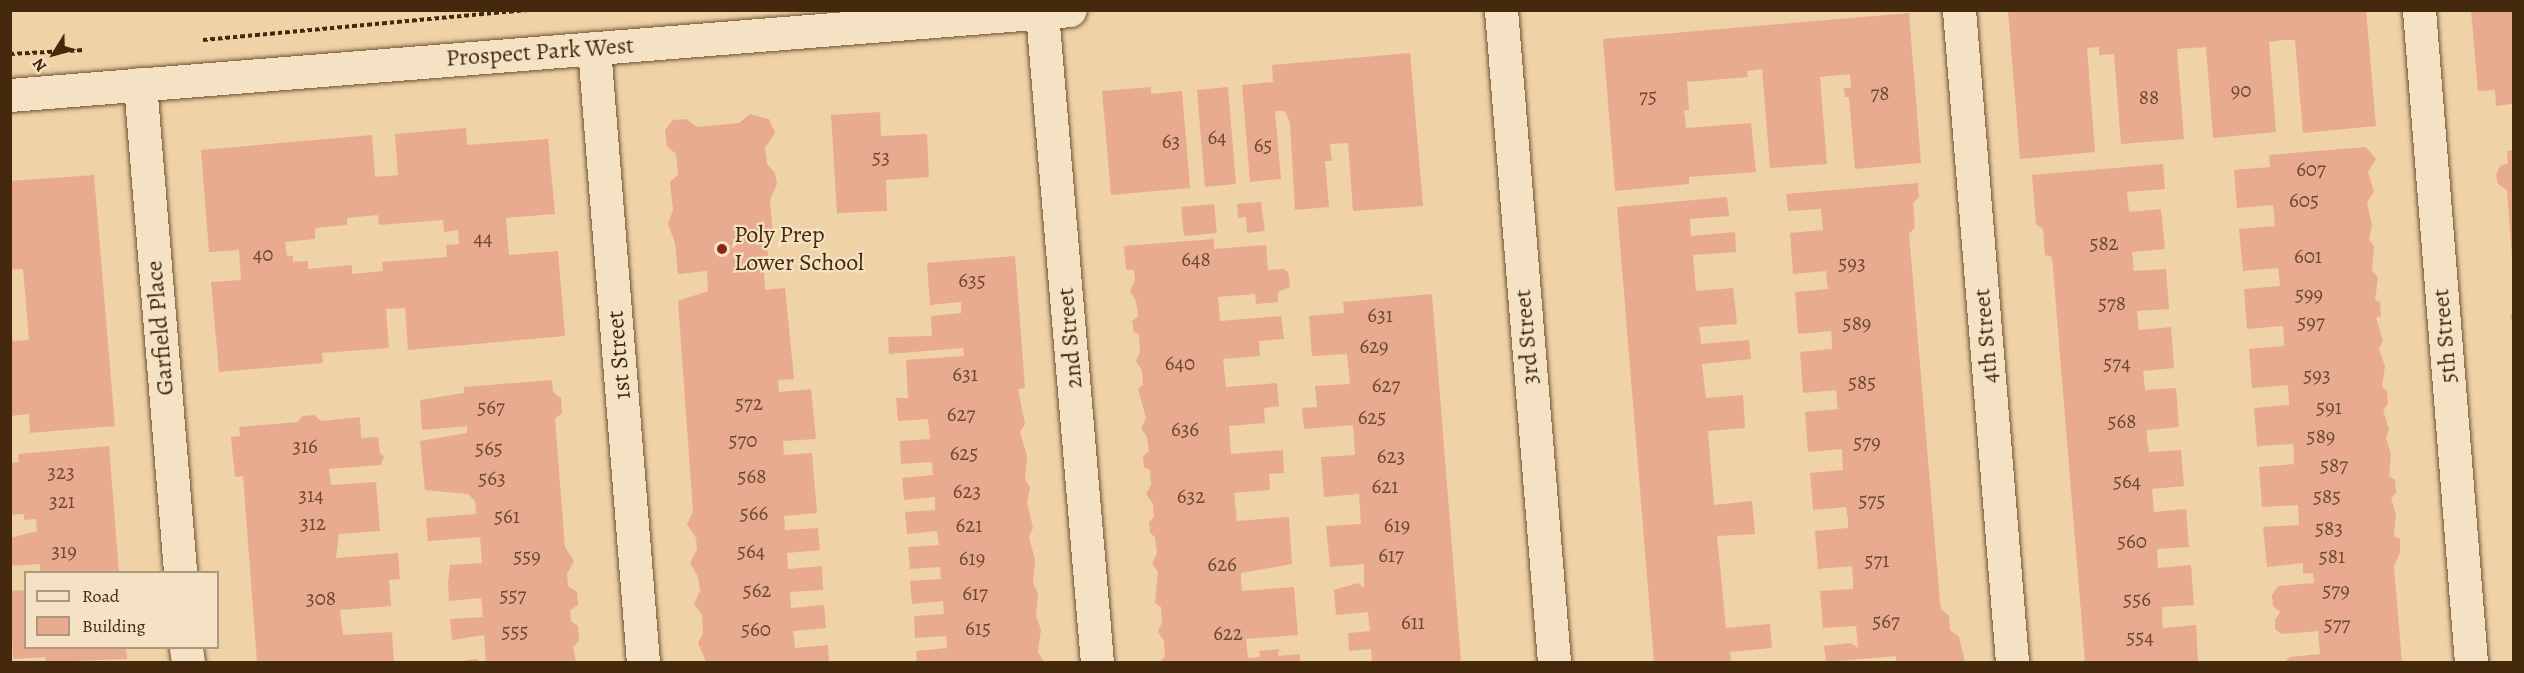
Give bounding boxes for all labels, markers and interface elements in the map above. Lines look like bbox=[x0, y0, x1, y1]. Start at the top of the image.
north arrow bbox=[24, 24, 84, 84]
street label: Prospect Park West bbox=[445, 31, 635, 73]
text: N bbox=[27, 54, 52, 76]
house number: 90 bbox=[2231, 77, 2251, 103]
house number: 78 bbox=[1870, 80, 1890, 106]
house number: 75 bbox=[1639, 83, 1657, 109]
house number: 88 bbox=[2139, 84, 2159, 110]
house number: 64 bbox=[1207, 124, 1227, 150]
house number: 63 bbox=[1162, 128, 1180, 154]
house number: 65 bbox=[1254, 132, 1272, 158]
house number: 53 bbox=[872, 144, 890, 170]
house number: 607 bbox=[2296, 156, 2326, 182]
house number: 605 bbox=[2289, 187, 2319, 213]
place label: Poly Prep Lower School bbox=[734, 221, 864, 277]
house number: 44 bbox=[473, 225, 493, 251]
house number: 582 bbox=[2089, 230, 2119, 256]
house number: 40 bbox=[253, 241, 273, 267]
marker: Poly Prep Lower School bbox=[715, 242, 729, 256]
house number: 601 bbox=[2294, 243, 2322, 269]
house number: 648 bbox=[1181, 246, 1211, 272]
house number: 593 bbox=[1838, 250, 1866, 276]
street label: Garfield Place bbox=[140, 259, 180, 397]
house number: 635 bbox=[958, 267, 986, 293]
house number: 599 bbox=[2295, 281, 2323, 307]
street label: 2nd Street bbox=[1051, 286, 1089, 390]
street label: 4th Street bbox=[1967, 287, 2005, 385]
street label: 3rd Street bbox=[1508, 288, 1546, 386]
street label: 5th Street bbox=[2427, 288, 2463, 384]
house number: 578 bbox=[2098, 290, 2126, 316]
house number: 631 bbox=[1367, 302, 1393, 328]
street label: 1st Street bbox=[601, 309, 637, 401]
house number: 597 bbox=[2297, 309, 2325, 335]
house number: 589 bbox=[1843, 310, 1871, 336]
house number: 629 bbox=[1359, 333, 1389, 359]
house number: 640 bbox=[1165, 350, 1195, 376]
house number: 574 bbox=[2103, 350, 2131, 376]
house number: 631 bbox=[952, 361, 978, 387]
house number: 593 bbox=[2303, 362, 2331, 388]
house number: 585 bbox=[1848, 369, 1876, 395]
house number: 627 bbox=[1372, 372, 1400, 398]
house number: 572 bbox=[735, 390, 763, 416]
house number: 567 bbox=[477, 394, 505, 420]
house number: 591 bbox=[2316, 394, 2342, 420]
house number: 627 bbox=[947, 401, 975, 427]
house number: 625 bbox=[1358, 404, 1386, 430]
house number: 568 bbox=[2108, 408, 2136, 434]
house number: 636 bbox=[1171, 416, 1199, 442]
house number: 589 bbox=[2307, 423, 2335, 449]
house number: 570 bbox=[728, 427, 758, 453]
house number: 579 bbox=[1853, 429, 1881, 455]
house number: 316 bbox=[292, 433, 318, 459]
house number: 565 bbox=[475, 435, 503, 461]
house number: 625 bbox=[950, 440, 978, 466]
house number: 623 bbox=[1377, 443, 1405, 469]
house number: 587 bbox=[2320, 452, 2348, 478]
house number: 323 bbox=[47, 459, 75, 485]
house number: 568 bbox=[738, 463, 766, 489]
house number: 563 bbox=[478, 465, 506, 491]
house number: 564 bbox=[2113, 468, 2141, 494]
house number: 621 bbox=[1372, 473, 1398, 499]
house number: 623 bbox=[953, 478, 981, 504]
house number: 314 bbox=[298, 482, 324, 508]
house number: 632 bbox=[1177, 483, 1205, 509]
house number: 585 bbox=[2313, 483, 2341, 509]
house number: 575 bbox=[1859, 487, 1885, 513]
house number: 321 bbox=[49, 488, 75, 514]
house number: 566 bbox=[740, 500, 768, 526]
house number: 561 bbox=[494, 503, 520, 529]
house number: 312 bbox=[300, 510, 326, 536]
house number: 621 bbox=[956, 512, 982, 538]
house number: 619 bbox=[1384, 512, 1410, 538]
house number: 583 bbox=[2315, 515, 2343, 541]
house number: 560 bbox=[2117, 528, 2147, 554]
house number: 319 bbox=[51, 538, 77, 564]
house number: 564 bbox=[737, 538, 765, 564]
house number: 617 bbox=[1378, 542, 1404, 568]
house number: 559 bbox=[513, 543, 541, 569]
house number: 581 bbox=[2319, 543, 2345, 569]
house number: 619 bbox=[959, 545, 985, 571]
house number: 571 bbox=[1864, 547, 1890, 573]
house number: 626 bbox=[1207, 551, 1237, 577]
legend bbox=[24, 571, 219, 649]
house number: 562 bbox=[743, 577, 771, 603]
house number: 579 bbox=[2322, 577, 2350, 603]
house number: 617 bbox=[962, 580, 988, 606]
house number: 557 bbox=[500, 582, 526, 608]
text: Road bbox=[82, 584, 119, 608]
house number: 308 bbox=[306, 585, 336, 611]
house number: 556 bbox=[2123, 586, 2151, 612]
house number: 567 bbox=[1872, 608, 1900, 634]
house number: 611 bbox=[1401, 609, 1425, 635]
house number: 577 bbox=[2324, 611, 2350, 637]
text: Building bbox=[82, 614, 146, 638]
house number: 615 bbox=[965, 615, 991, 641]
house number: 560 bbox=[741, 616, 771, 642]
house number: 555 bbox=[501, 618, 529, 644]
house number: 622 bbox=[1213, 620, 1243, 646]
house number: 554 bbox=[2126, 624, 2154, 650]

